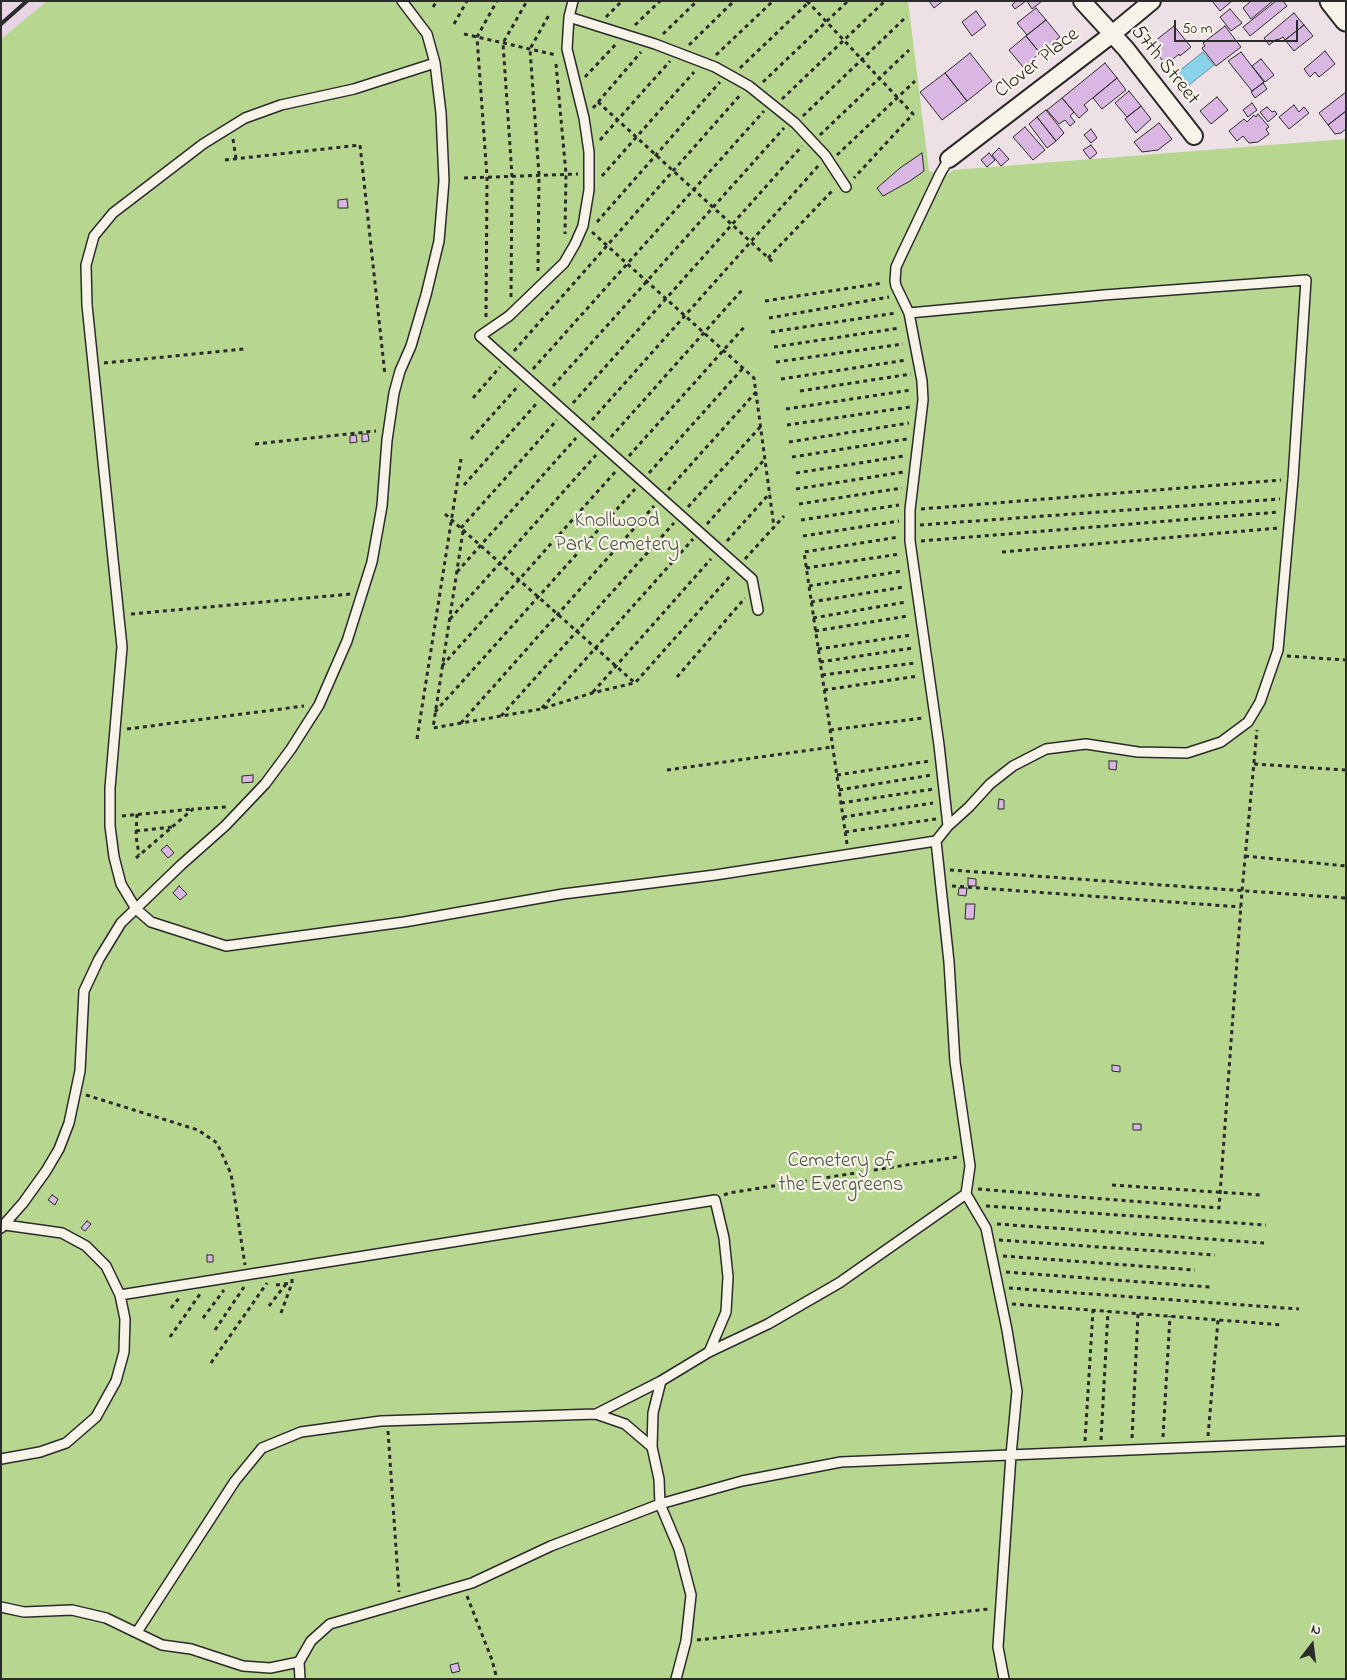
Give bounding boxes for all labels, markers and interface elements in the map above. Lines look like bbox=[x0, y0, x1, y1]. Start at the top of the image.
scale bar bbox=[1177, 10, 1301, 42]
text: 50 m bbox=[1182, 18, 1212, 40]
street label: 57th Street bbox=[1124, 21, 1204, 111]
street label: Clover Place bbox=[991, 23, 1085, 105]
park label: Knollwood Park Cemetery bbox=[555, 510, 679, 560]
park label: Cemetery of the Evergreens bbox=[779, 1150, 903, 1200]
text: N bbox=[1309, 1619, 1323, 1641]
north arrow bbox=[1287, 1620, 1337, 1670]

